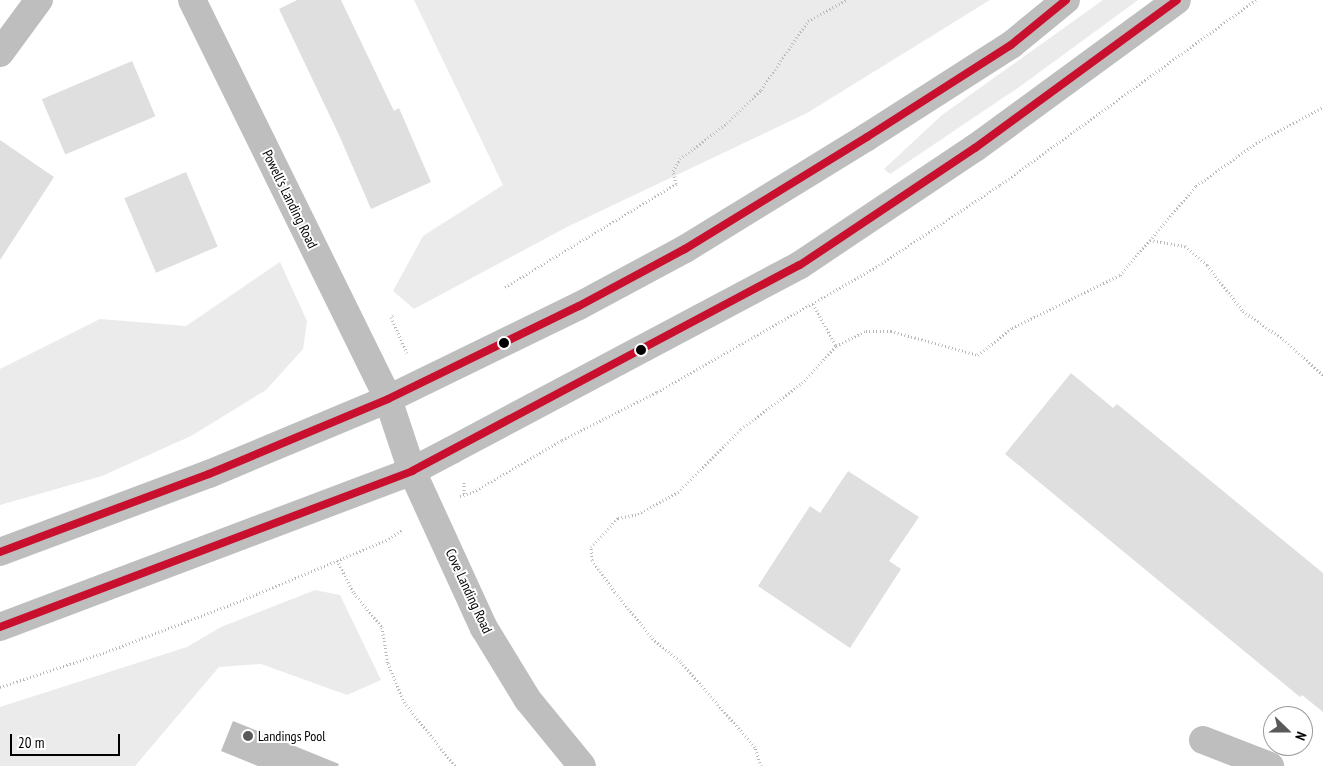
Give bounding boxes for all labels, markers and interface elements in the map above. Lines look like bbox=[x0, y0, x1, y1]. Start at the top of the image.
street label: Powell's Landing Road bbox=[259, 147, 321, 251]
unlabelled marker bbox=[499, 338, 509, 348]
unlabelled marker bbox=[636, 345, 646, 355]
street label: Cove Landing Road bbox=[442, 546, 496, 636]
north arrow bbox=[1263, 706, 1313, 756]
scale bar bbox=[12, 724, 122, 756]
place label: Landings Pool bbox=[258, 728, 326, 744]
text: N bbox=[1291, 729, 1311, 743]
marker: Landings Pool bbox=[242, 730, 254, 742]
text: 20 m bbox=[18, 733, 44, 752]

